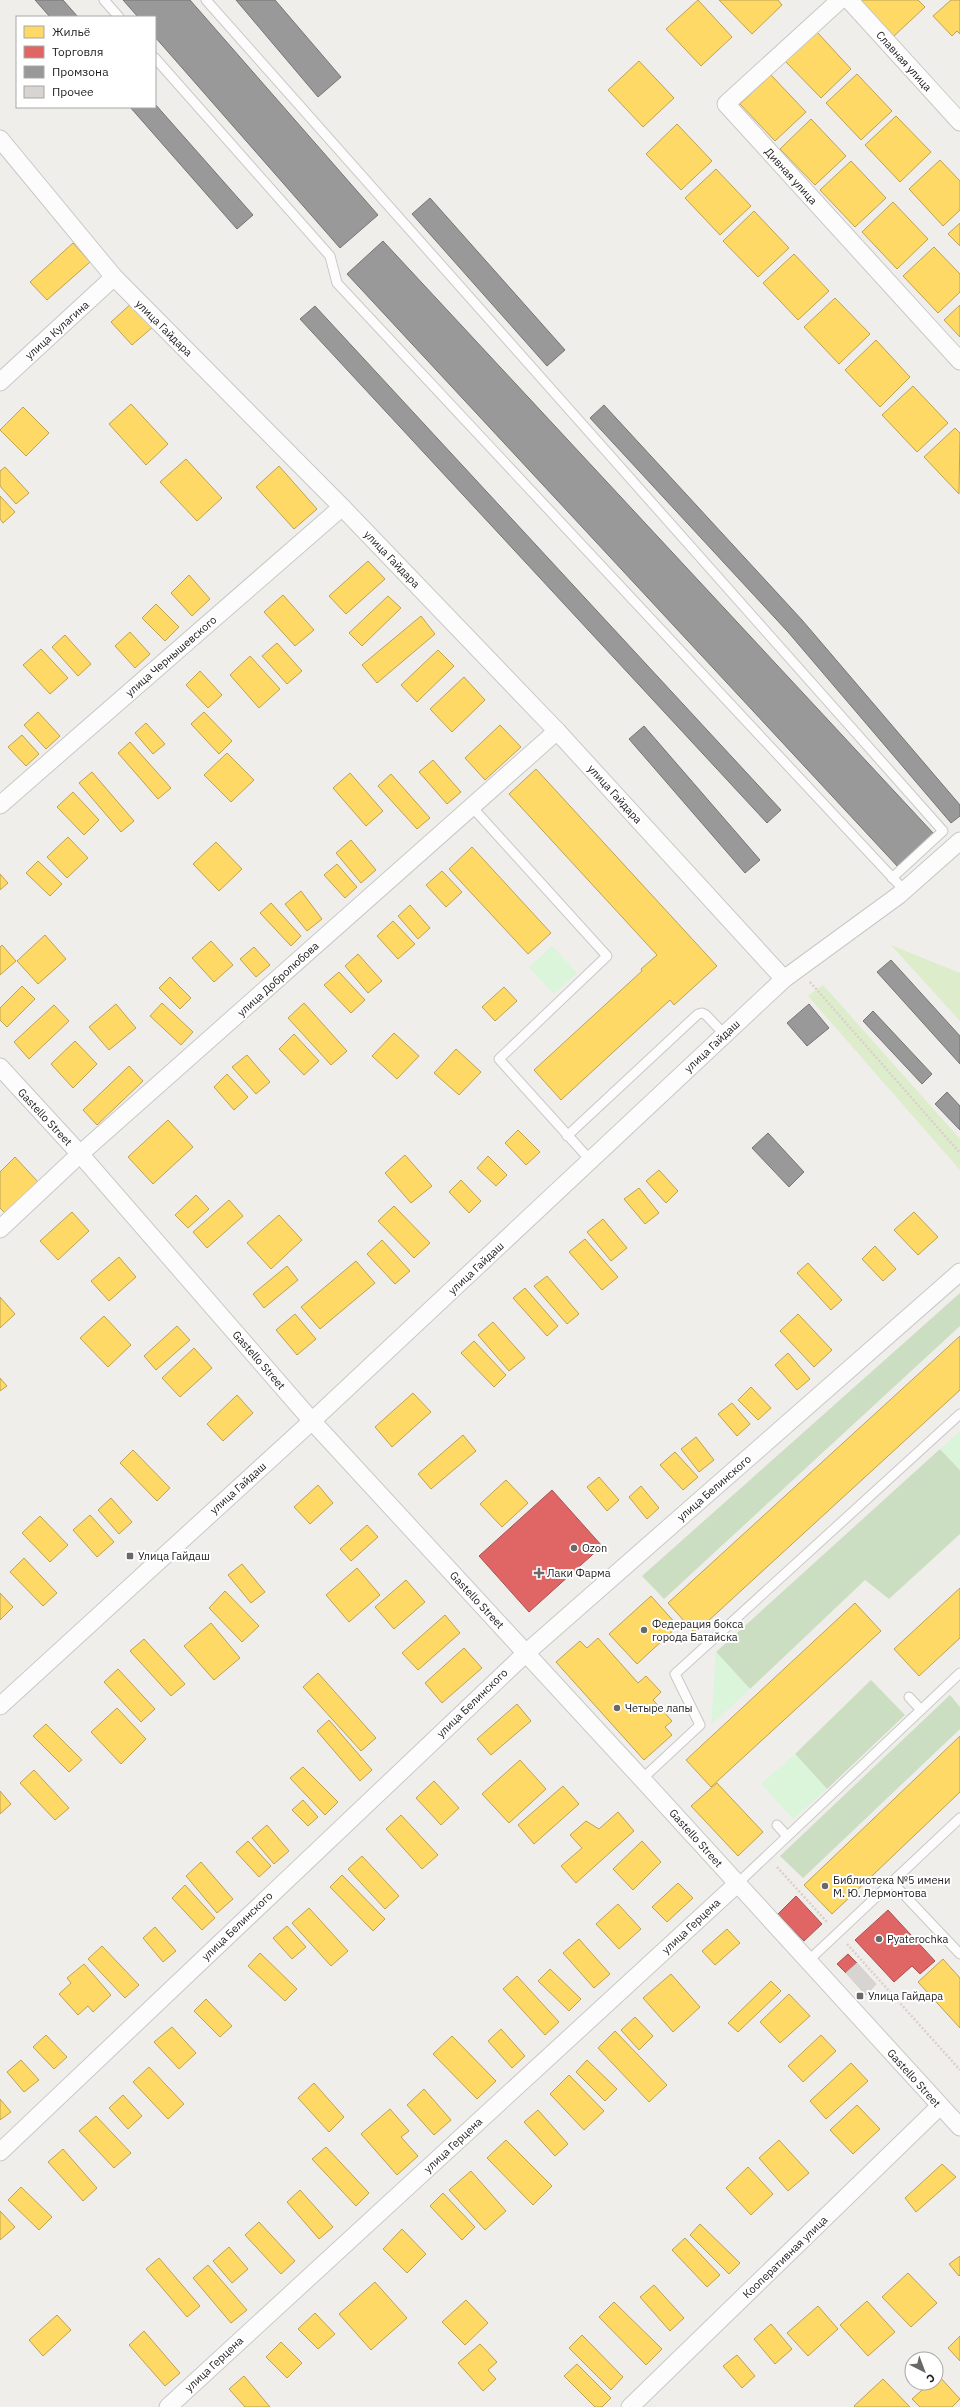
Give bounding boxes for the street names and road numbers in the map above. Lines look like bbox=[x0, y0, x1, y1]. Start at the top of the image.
street label: Славная улица bbox=[873, 28, 935, 94]
street label: Дивная улица bbox=[762, 145, 820, 207]
street label: улица Гайдара bbox=[133, 297, 195, 359]
street label: улица Кулагина bbox=[22, 298, 92, 362]
street label: улица Гайдара bbox=[361, 527, 423, 591]
street label: улица Чернышевского bbox=[123, 613, 219, 699]
street label: улица Гайдара bbox=[585, 762, 645, 827]
street label: улица Добролюбова bbox=[234, 939, 322, 1019]
street label: улица Гайдаш bbox=[681, 1017, 743, 1075]
street label: Gastello Street bbox=[15, 1085, 75, 1149]
street label: улица Гайдаш bbox=[445, 1239, 507, 1297]
street label: Gastello Street bbox=[230, 1328, 288, 1392]
street label: улица Белинского bbox=[674, 1452, 754, 1524]
street label: улица Гайдаш bbox=[207, 1459, 269, 1517]
street label: Gastello Street bbox=[447, 1568, 507, 1632]
street label: улица Белинского bbox=[433, 1665, 511, 1741]
street label: Gastello Street bbox=[666, 1806, 726, 1870]
street label: улица Белинского bbox=[198, 1888, 276, 1964]
street label: улица Герцена bbox=[659, 1895, 723, 1957]
street label: Gastello Street bbox=[884, 2046, 944, 2110]
street label: улица Герцена bbox=[421, 2114, 485, 2176]
street label: Кооперативная улица bbox=[740, 2213, 831, 2301]
street label: улица Герцена bbox=[182, 2333, 246, 2395]

